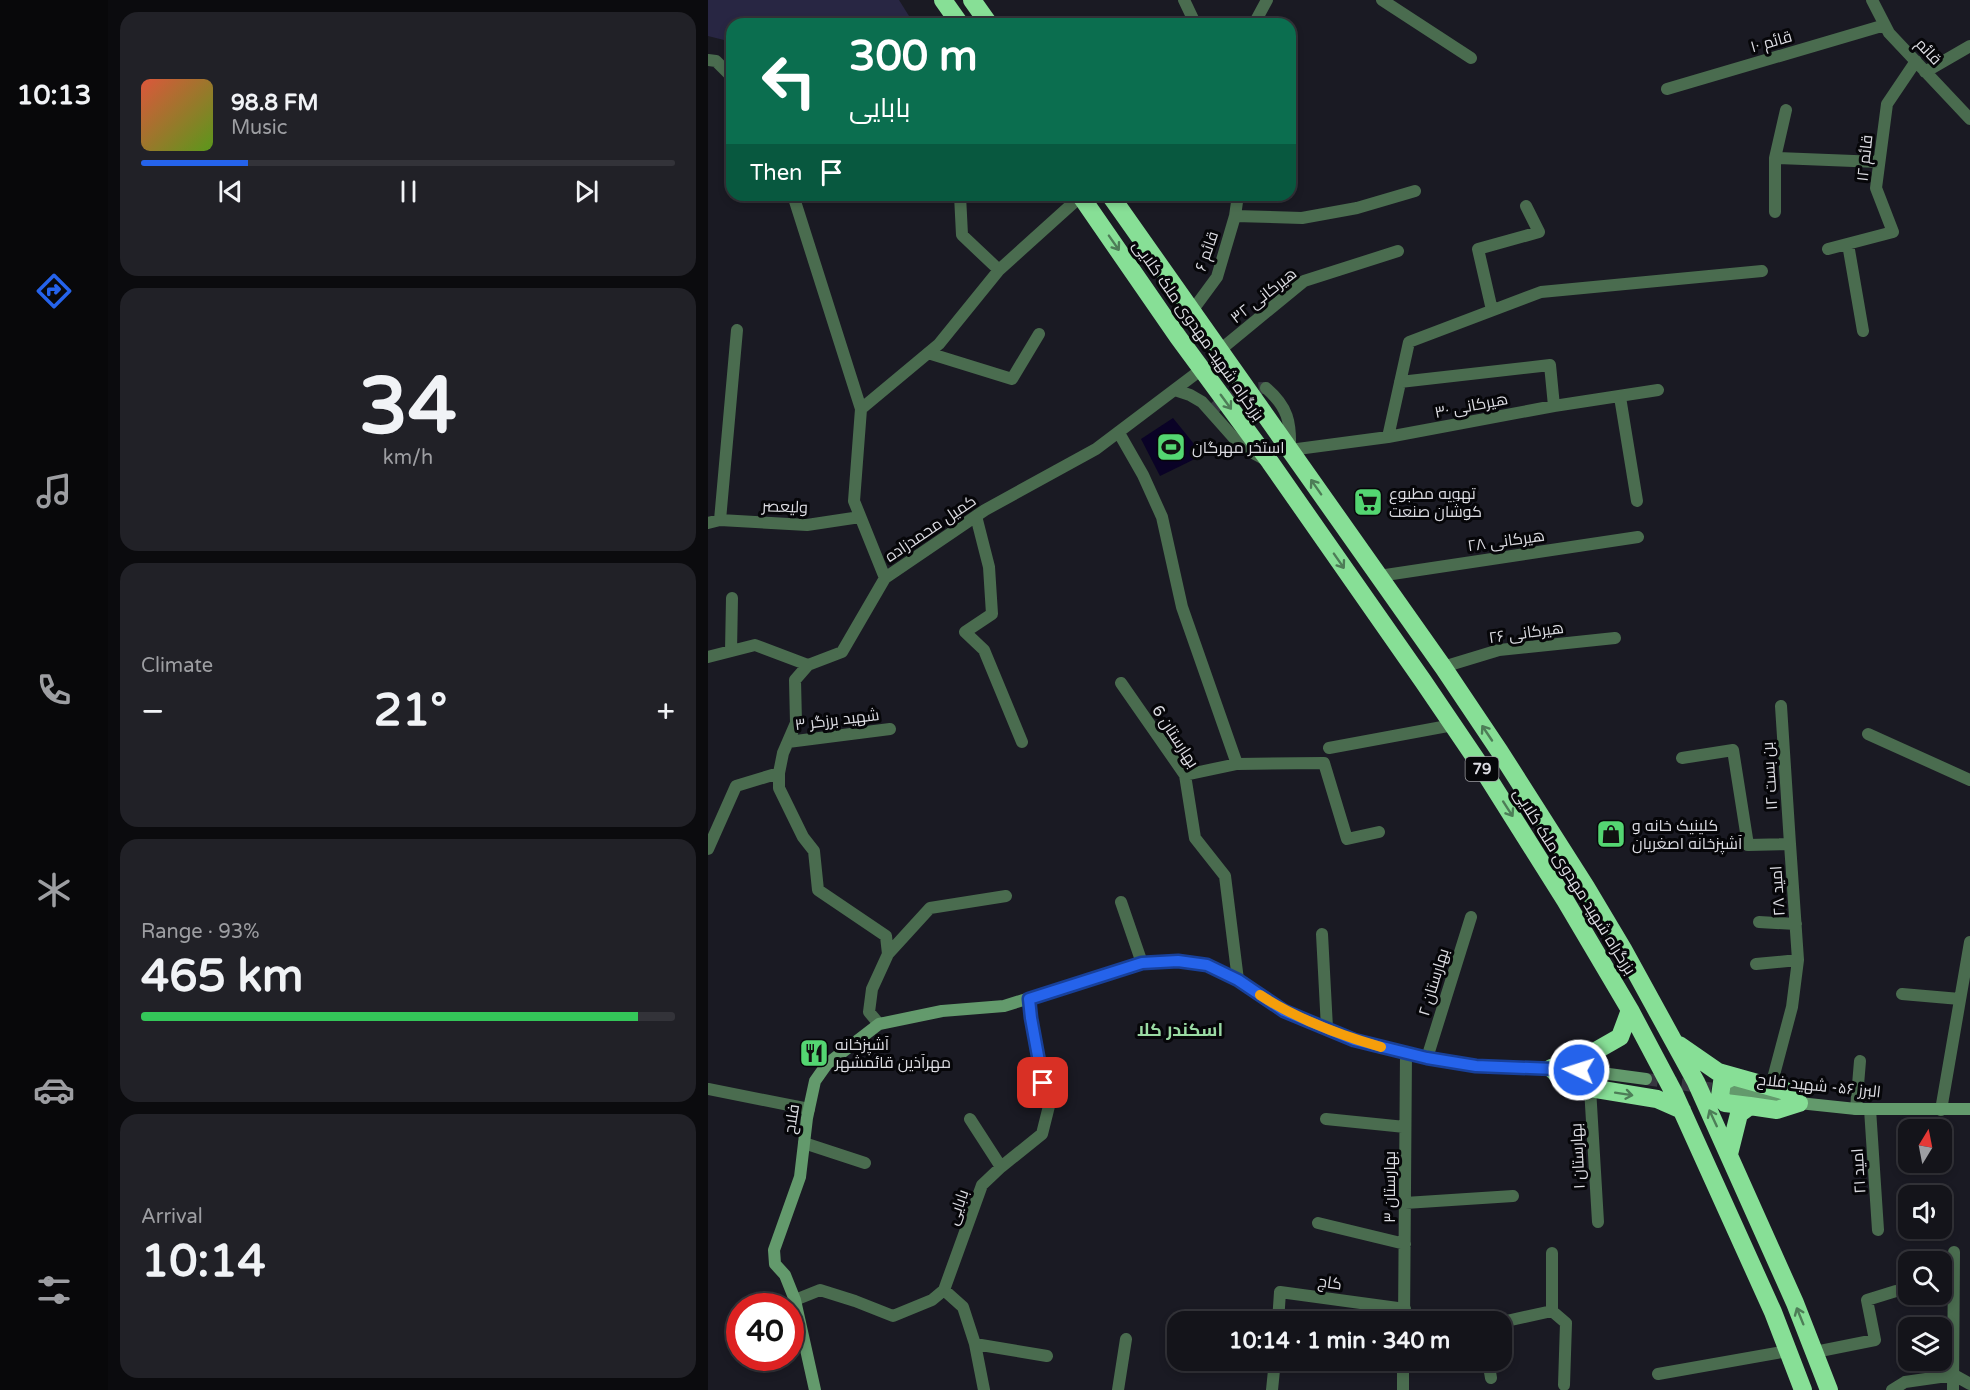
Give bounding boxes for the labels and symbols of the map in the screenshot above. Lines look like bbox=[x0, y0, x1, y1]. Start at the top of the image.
street label: قائم ۱۰ bbox=[1748, 27, 1795, 58]
street label: قائم bbox=[1910, 34, 1946, 70]
street label: قائم ۱۲ bbox=[1853, 134, 1878, 183]
street label: قائم ۶ bbox=[1191, 229, 1224, 274]
one-way arrow bbox=[1107, 235, 1120, 252]
street label: بزرگراه شهید مهدوی ملک کلایی bbox=[1128, 236, 1268, 425]
street label: هیرکانی ۳۲ bbox=[1226, 264, 1301, 328]
street label: هیرکانی ۳۰ bbox=[1433, 389, 1510, 423]
one-way arrow bbox=[1220, 394, 1232, 410]
sports icon: استخر مهرگان bbox=[1155, 431, 1187, 463]
place label: استخر مهرگان bbox=[1192, 438, 1285, 458]
one-way arrow bbox=[1310, 479, 1322, 495]
place label: تهویه مطبوع کوشان صنعت bbox=[1389, 484, 1482, 522]
supermarket icon: تهویه مطبوع کوشان صنعت bbox=[1352, 486, 1384, 518]
street label: کمیل محمدزاده bbox=[881, 491, 980, 567]
street label: ولیعصر bbox=[761, 496, 808, 518]
street label: هیرکانی ۲۸ bbox=[1466, 526, 1546, 556]
one-way arrow bbox=[1333, 553, 1345, 569]
street label: هیرکانی ۲۶ bbox=[1487, 618, 1565, 648]
street label: بهارستان 6 bbox=[1147, 701, 1203, 772]
street label: شهید برزگر ۳ bbox=[794, 705, 881, 735]
one-way arrow bbox=[1481, 725, 1493, 741]
street label: بن بست ۱۲ bbox=[1758, 741, 1782, 811]
road number: 79 bbox=[1466, 757, 1498, 781]
street label: بزرگراه شهید مهدوی ملک کلایی bbox=[1508, 785, 1640, 978]
one-way arrow bbox=[1502, 800, 1514, 817]
place label: کلینیک خانه و آشپزخانه اصغریان bbox=[1632, 816, 1743, 855]
shop icon: کلینیک خانه و آشپزخانه اصغریان bbox=[1595, 818, 1627, 850]
street label: امید ۲۸ bbox=[1766, 865, 1790, 917]
street label: بهارستان ۲ bbox=[1414, 946, 1454, 1019]
district label: اسکندر کلا bbox=[1137, 1019, 1223, 1041]
place label: آشپزخانه مهرآذین قائمشهر bbox=[834, 1035, 951, 1073]
restaurant icon: آشپزخانه مهرآذین قائمشهر bbox=[798, 1037, 830, 1069]
position arrow bbox=[1547, 1038, 1611, 1102]
pin bbox=[1017, 1057, 1068, 1108]
street label: البرز ۵۶- شهید فلاح bbox=[1756, 1070, 1882, 1103]
one-way arrow bbox=[1613, 1088, 1633, 1099]
street label: فلاح bbox=[780, 1103, 805, 1136]
one-way arrow bbox=[1706, 1110, 1718, 1128]
north arrow bbox=[1898, 1119, 1952, 1173]
street label: بهارستان ۱ bbox=[1566, 1122, 1590, 1190]
street label: امید ۲۱ bbox=[1847, 1148, 1871, 1194]
street label: بهارستان ۳ bbox=[1380, 1151, 1400, 1223]
street label: بابایی bbox=[943, 1187, 973, 1228]
street label: کاج bbox=[1316, 1271, 1343, 1296]
speed limit sign: 40 bbox=[726, 1293, 804, 1371]
one-way arrow bbox=[1794, 1307, 1805, 1326]

